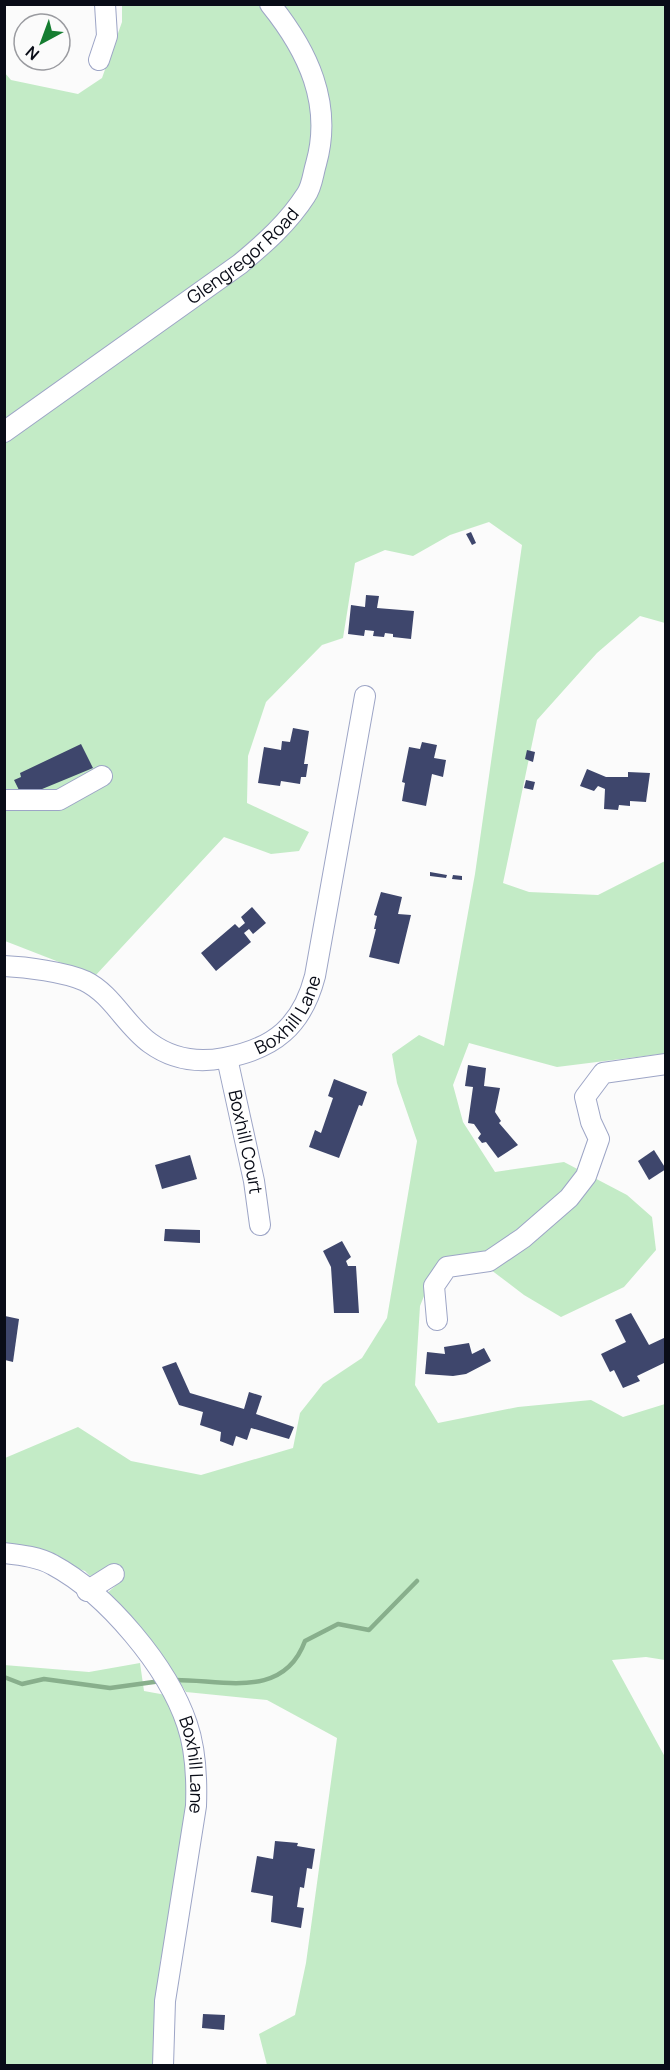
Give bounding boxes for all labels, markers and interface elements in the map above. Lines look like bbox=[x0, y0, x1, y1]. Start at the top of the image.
north arrow bbox=[12, 12, 72, 72]
text: N bbox=[21, 41, 44, 65]
street label: Glengregor Road bbox=[182, 202, 304, 309]
street label: Boxhill Lane bbox=[250, 972, 326, 1059]
street label: Boxhill Court bbox=[223, 1087, 269, 1195]
street label: Boxhill Lane bbox=[174, 1713, 209, 1816]

